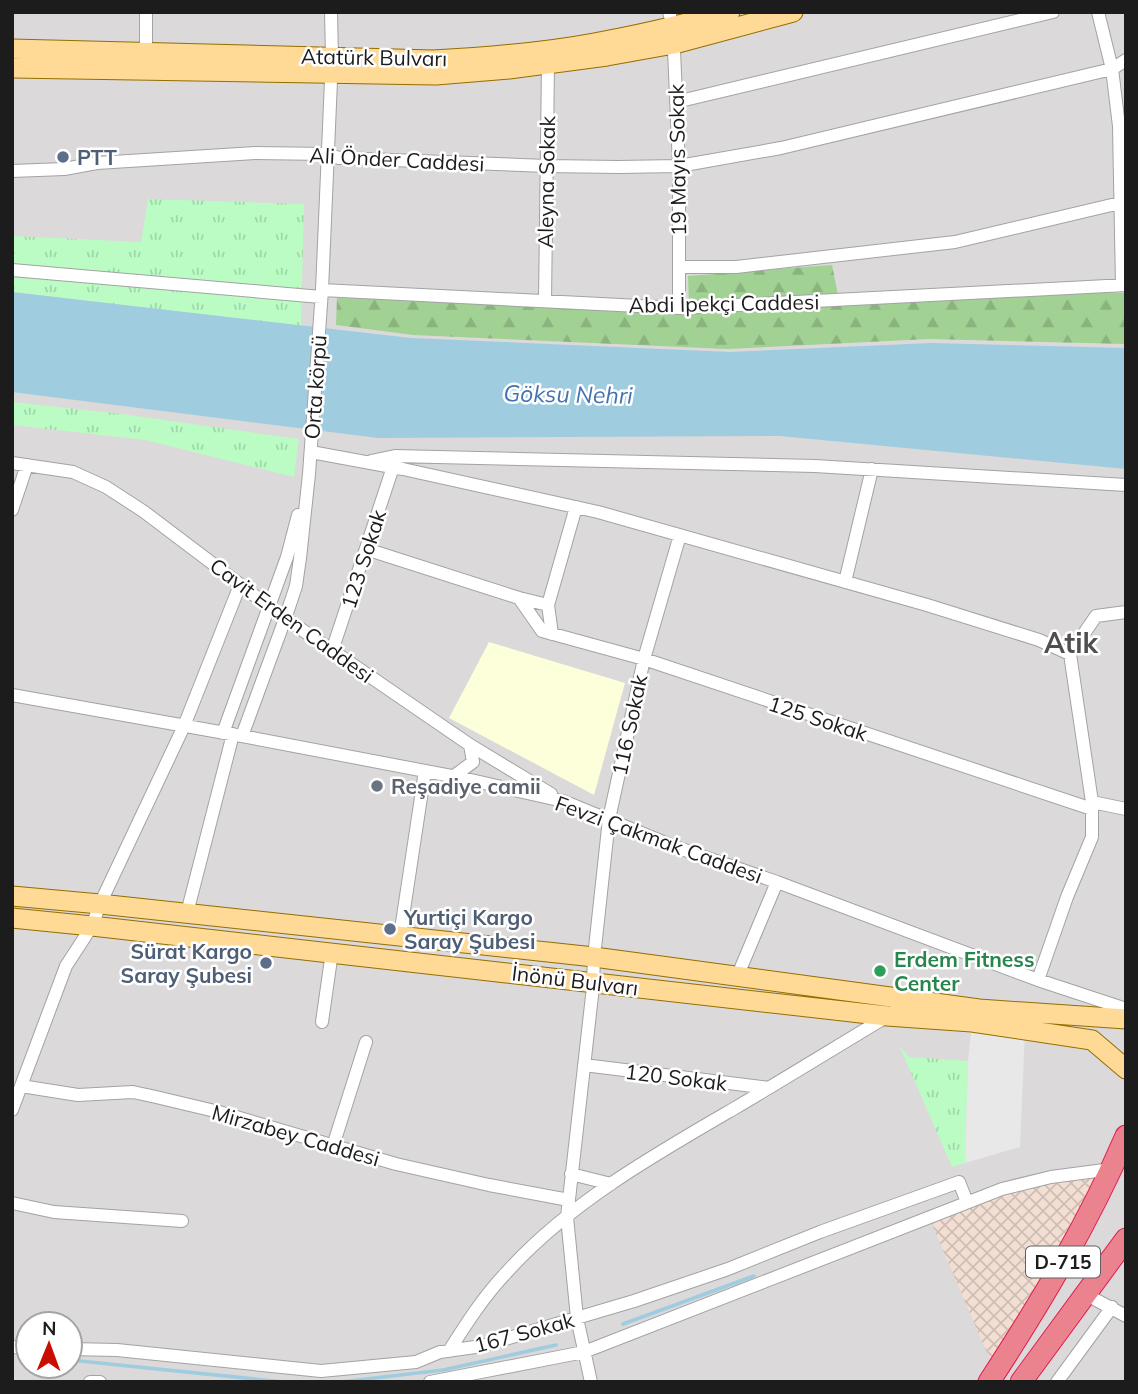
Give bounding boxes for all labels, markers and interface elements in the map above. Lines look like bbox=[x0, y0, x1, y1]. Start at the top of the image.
street label: Atatürk Bulvarı bbox=[301, 43, 447, 71]
street label: 19 Mayıs Sokak bbox=[663, 83, 691, 236]
street label: Aleyna Sokak bbox=[532, 115, 560, 248]
street label: Ali Önder Caddesi bbox=[309, 141, 485, 177]
place label: PTT bbox=[77, 144, 117, 170]
marker: PTT bbox=[55, 149, 71, 165]
street label: Abdi İpekçi Caddesi bbox=[628, 288, 820, 318]
street label: Orta körpü bbox=[298, 334, 332, 440]
water label: Göksu Nehri bbox=[503, 378, 633, 410]
street label: 123 Sokak bbox=[335, 506, 391, 612]
street label: Cavit Erden Caddesi bbox=[205, 552, 379, 688]
district label: Atik bbox=[1044, 625, 1099, 660]
street label: 116 Sokak bbox=[606, 672, 652, 778]
street label: 125 Sokak bbox=[765, 690, 871, 746]
place label: Reşadiye camii bbox=[391, 773, 541, 799]
marker: Reşadiye camii bbox=[369, 778, 385, 794]
street label: Fevzi Çakmak Caddesi bbox=[552, 789, 766, 889]
place label: Yurtiçi Kargo Saray Şubesi bbox=[403, 904, 535, 954]
marker: Yurtiçi Kargo Saray Şubesi bbox=[382, 921, 398, 937]
place label: Sürat Kargo Saray Şubesi bbox=[121, 938, 252, 988]
place label: Erdem Fitness Center bbox=[894, 946, 1034, 996]
marker: Sürat Kargo Saray Şubesi bbox=[258, 955, 274, 971]
street label: İnönü Bulvarı bbox=[510, 959, 640, 1001]
marker: Erdem Fitness Center bbox=[872, 963, 888, 979]
street label: 120 Sokak bbox=[624, 1058, 729, 1096]
street label: Mirzabey Caddesi bbox=[209, 1099, 383, 1171]
road number: D-715 bbox=[1026, 1246, 1100, 1278]
street label: 167 Sokak bbox=[471, 1306, 577, 1358]
north arrow bbox=[14, 1310, 84, 1380]
text: N bbox=[42, 1316, 57, 1340]

